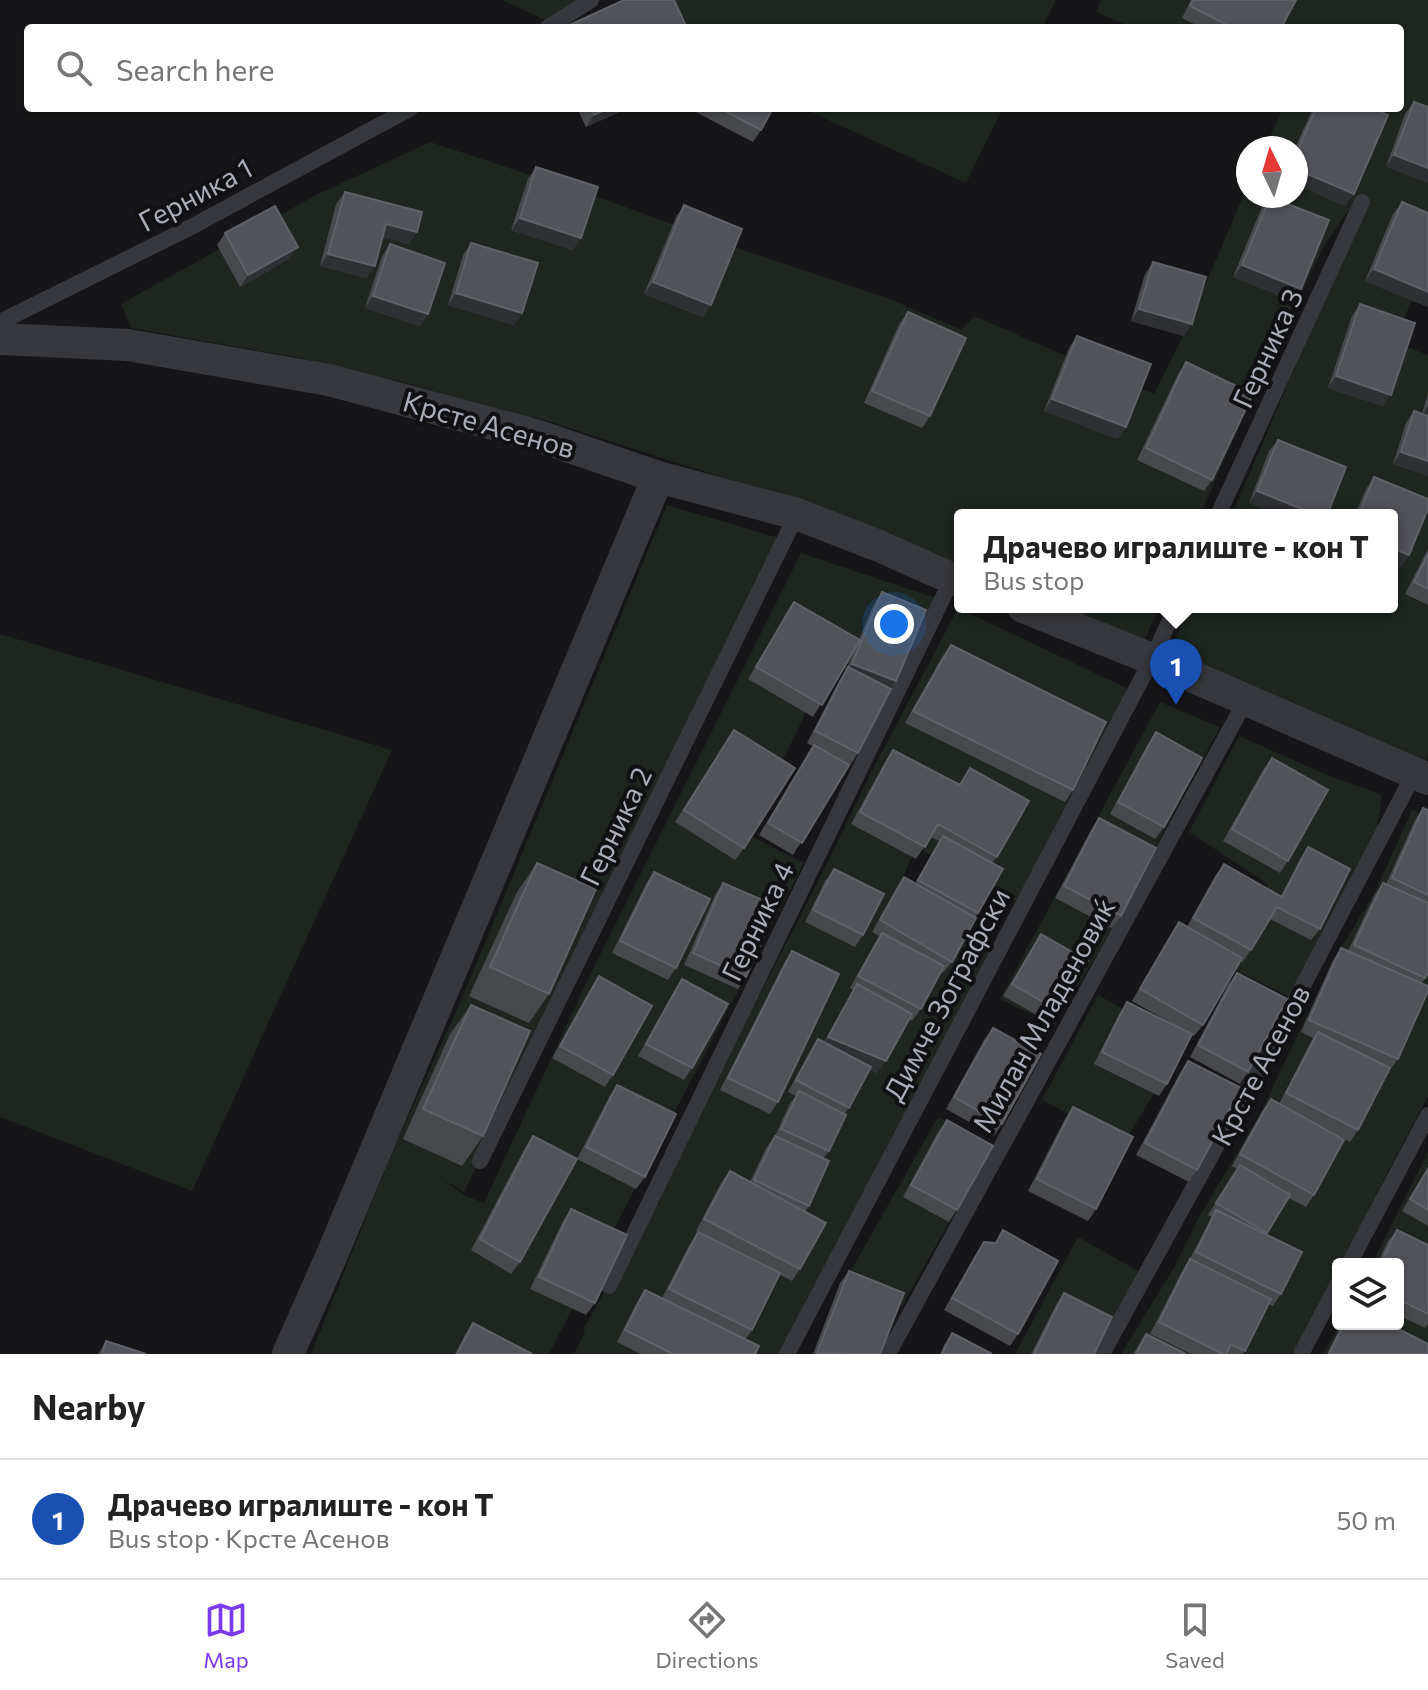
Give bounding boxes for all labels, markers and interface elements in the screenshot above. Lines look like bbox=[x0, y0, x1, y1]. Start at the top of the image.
search box bbox=[24, 24, 1404, 112]
icon: search bbox=[52, 46, 96, 90]
text: Search here bbox=[116, 50, 275, 87]
north arrow bbox=[1236, 136, 1308, 208]
street label: Герника 1 bbox=[132, 150, 258, 238]
street label: Герника 3 bbox=[1225, 283, 1309, 413]
street label: Крсте Асенов bbox=[399, 383, 579, 465]
popup bbox=[954, 509, 1398, 613]
text: Драчево игралиште - кон T bbox=[983, 527, 1369, 564]
text: Bus stop bbox=[983, 564, 1084, 595]
your location bbox=[874, 604, 914, 644]
pin: 1 bbox=[1150, 639, 1202, 705]
street label: Герника 2 bbox=[572, 761, 658, 891]
street label: Герника 4 bbox=[714, 856, 801, 986]
street label: Димче Зографски bbox=[876, 882, 1016, 1106]
street label: Милан Младеновиќ bbox=[965, 892, 1121, 1138]
street label: Крсте Асенов bbox=[1203, 979, 1317, 1151]
map controls bbox=[1332, 1258, 1404, 1330]
button: layers bbox=[1332, 1258, 1404, 1330]
text: Nearby bbox=[32, 1385, 146, 1427]
text: Драчево игралиште - кон T bbox=[108, 1485, 494, 1522]
text: 1 bbox=[52, 1504, 64, 1535]
text: 50 m bbox=[1336, 1504, 1396, 1535]
text: Bus stop · Крсте Асенов bbox=[108, 1522, 390, 1553]
tab: Map bbox=[203, 1598, 249, 1673]
tab: Directions bbox=[655, 1598, 759, 1673]
tab: Saved bbox=[1165, 1598, 1225, 1673]

